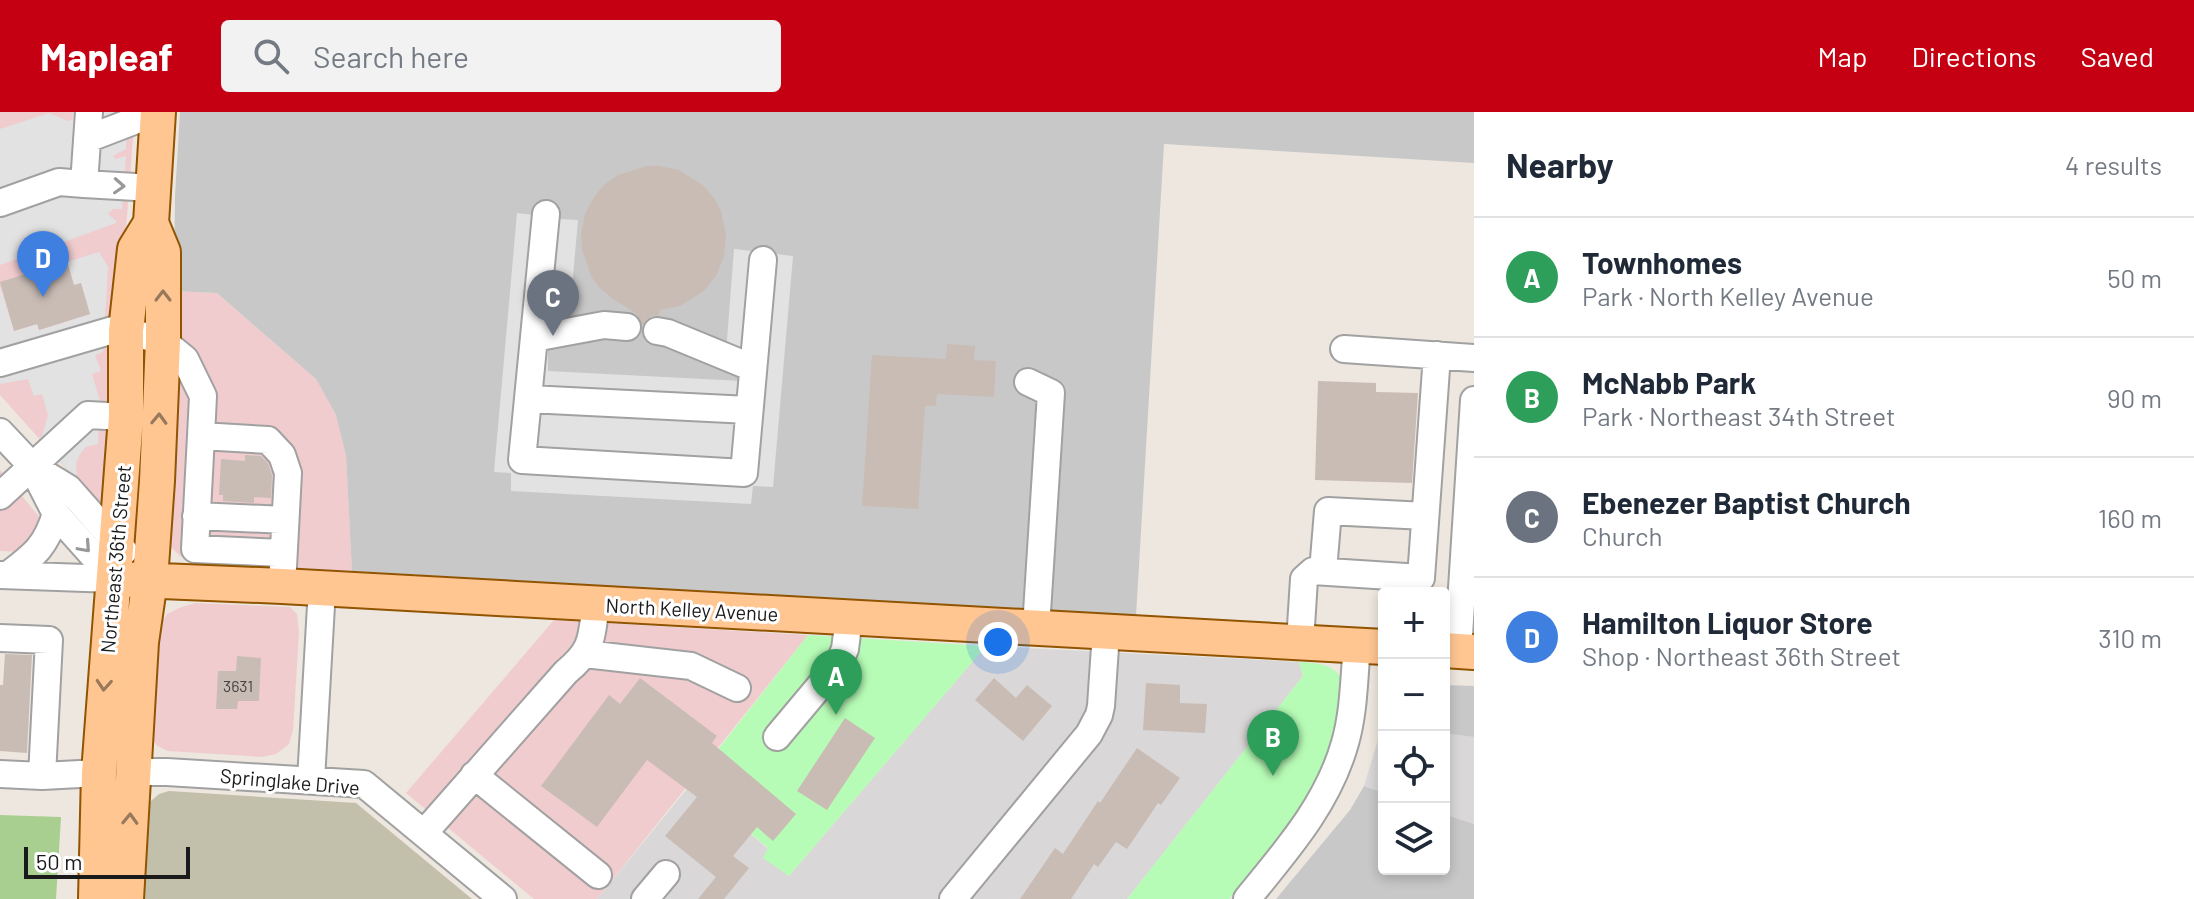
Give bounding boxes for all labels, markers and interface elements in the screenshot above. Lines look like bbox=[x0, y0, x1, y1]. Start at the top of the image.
search box bbox=[221, 20, 781, 92]
text: Mapleaf bbox=[40, 33, 173, 79]
icon: search bbox=[249, 34, 293, 78]
text: Search here bbox=[313, 38, 469, 74]
text: Map bbox=[1818, 39, 1867, 73]
text: Directions bbox=[1911, 39, 2037, 73]
text: Saved bbox=[2081, 39, 2154, 73]
text: Nearby bbox=[1506, 144, 1614, 185]
text: 4 results bbox=[2065, 149, 2162, 180]
one-way arrow bbox=[113, 177, 126, 194]
pin: D bbox=[17, 231, 69, 297]
text: Townhomes bbox=[1582, 244, 1742, 280]
text: A bbox=[1523, 262, 1541, 293]
text: 50 m bbox=[2107, 262, 2162, 293]
pin: C bbox=[527, 270, 579, 336]
text: Park · North Kelley Avenue bbox=[1582, 280, 1874, 311]
one-way arrow bbox=[154, 289, 172, 302]
text: McNabb Park bbox=[1582, 364, 1756, 400]
text: B bbox=[1524, 382, 1540, 413]
text: 90 m bbox=[2107, 382, 2162, 413]
text: Park · Northeast 34th Street bbox=[1582, 400, 1895, 431]
one-way arrow bbox=[151, 412, 168, 425]
street label: Northeast 36th Street bbox=[95, 464, 135, 654]
text: Ebenezer Baptist Church bbox=[1582, 484, 1911, 520]
text: C bbox=[1524, 502, 1540, 533]
text: 160 m bbox=[2098, 502, 2162, 533]
text: Church bbox=[1582, 520, 1663, 551]
one-way arrow bbox=[75, 538, 89, 553]
map controls bbox=[1378, 587, 1450, 875]
button: + bbox=[1378, 587, 1450, 659]
street label: North Kelley Avenue bbox=[605, 592, 779, 626]
text: Hamilton Liquor Store bbox=[1582, 604, 1873, 640]
your location bbox=[978, 622, 1018, 662]
text: D bbox=[1524, 622, 1540, 653]
text: 310 m bbox=[2098, 622, 2162, 653]
text: Shop · Northeast 36th Street bbox=[1582, 640, 1901, 671]
pin: A bbox=[810, 649, 862, 715]
button: − bbox=[1378, 659, 1450, 731]
house number: 3631 bbox=[223, 676, 253, 695]
one-way arrow bbox=[96, 679, 113, 692]
pin: B bbox=[1247, 710, 1299, 776]
button: locate bbox=[1378, 731, 1450, 803]
street label: Springlake Drive bbox=[219, 763, 361, 799]
button: layers bbox=[1378, 803, 1450, 875]
one-way arrow bbox=[122, 812, 139, 825]
scale bar bbox=[24, 843, 190, 879]
text: 50 m bbox=[36, 848, 82, 874]

